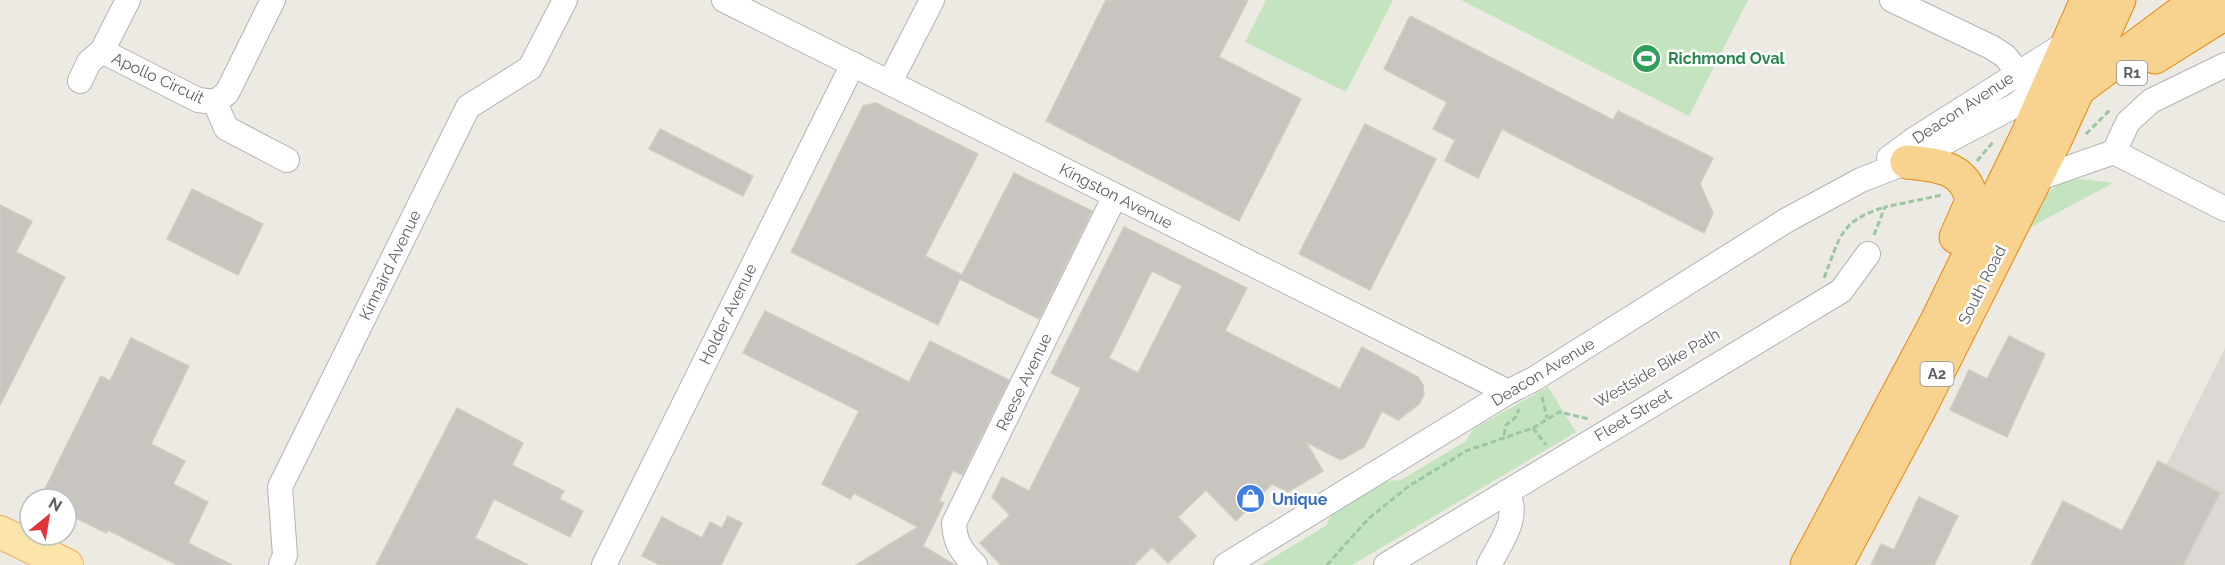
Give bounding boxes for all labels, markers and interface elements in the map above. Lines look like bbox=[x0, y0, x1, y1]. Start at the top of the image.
sports icon: Richmond Oval bbox=[1631, 42, 1663, 74]
street label: Apollo Circuit bbox=[109, 48, 208, 108]
place label: Richmond Oval bbox=[1668, 49, 1786, 68]
road number: R1 bbox=[2117, 61, 2147, 85]
street label: Deacon Avenue bbox=[1909, 68, 2017, 148]
street label: Kingston Avenue bbox=[1056, 159, 1176, 233]
street label: Kinnaird Avenue bbox=[355, 207, 425, 323]
street label: South Road bbox=[1954, 242, 2010, 328]
street label: Holder Avenue bbox=[695, 260, 761, 368]
street label: Westside Bike Path bbox=[1591, 324, 1723, 412]
street label: Reese Avenue bbox=[992, 330, 1056, 434]
street label: Deacon Avenue bbox=[1488, 334, 1598, 410]
road number: A2 bbox=[1920, 362, 1954, 386]
street label: Fleet Street bbox=[1591, 384, 1675, 445]
shop icon: Unique bbox=[1235, 483, 1267, 515]
north arrow bbox=[18, 487, 78, 547]
place label: Unique bbox=[1272, 490, 1328, 509]
text: N bbox=[45, 493, 65, 516]

